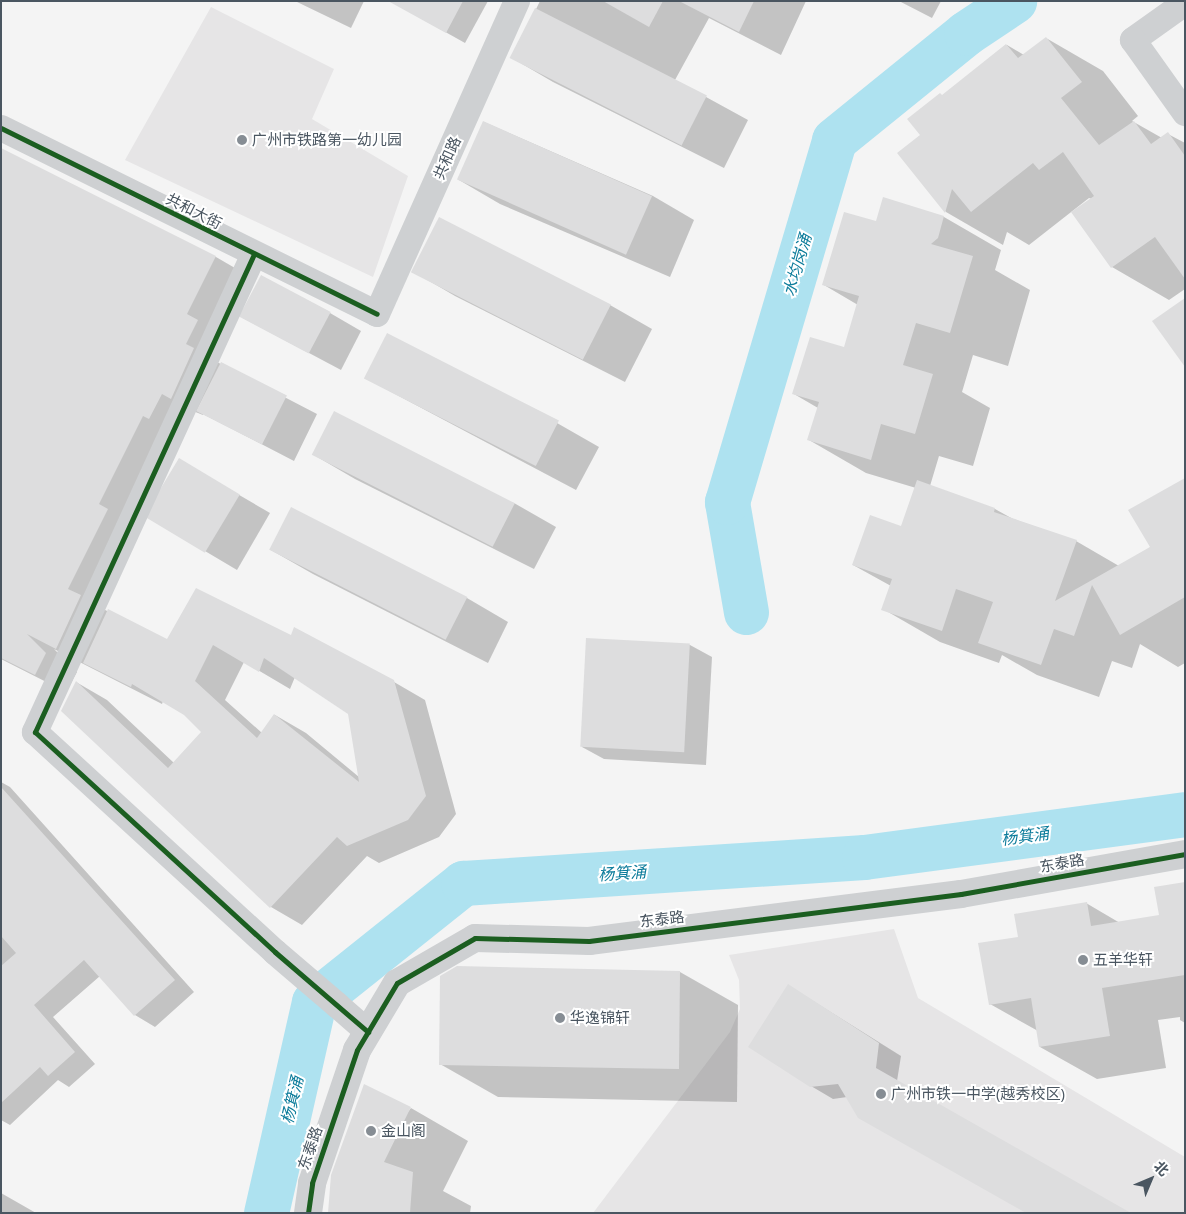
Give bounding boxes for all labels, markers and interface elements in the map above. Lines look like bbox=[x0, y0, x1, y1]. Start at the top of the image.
place label: 广州市铁路第一幼儿园 bbox=[252, 131, 402, 149]
marker: 广州市铁路第一幼儿园 bbox=[236, 134, 248, 146]
street label: 共和路 bbox=[430, 134, 464, 182]
street label: 共和大街 bbox=[163, 189, 225, 233]
water label: 水均岗涌 bbox=[779, 232, 815, 298]
water label: 杨箕涌 bbox=[1000, 823, 1050, 849]
street label: 东泰路 bbox=[1038, 850, 1086, 876]
water label: 杨箕涌 bbox=[597, 862, 647, 884]
street label: 东泰路 bbox=[639, 907, 685, 931]
place label: 五羊华轩 bbox=[1093, 951, 1153, 969]
marker: 五羊华轩 bbox=[1077, 954, 1089, 966]
place label: 华逸锦轩 bbox=[570, 1009, 630, 1027]
marker: 华逸锦轩 bbox=[554, 1012, 566, 1024]
water label: 杨箕涌 bbox=[277, 1074, 307, 1126]
place label: 广州市铁一中学(越秀校区) bbox=[891, 1085, 1065, 1103]
marker: 广州市铁一中学(越秀校区) bbox=[875, 1088, 887, 1100]
place label: 金山阁 bbox=[381, 1122, 426, 1140]
street label: 东泰路 bbox=[294, 1124, 326, 1172]
marker: 金山阁 bbox=[365, 1125, 377, 1137]
north arrow bbox=[1126, 1154, 1176, 1204]
text: 北 bbox=[1150, 1156, 1174, 1180]

